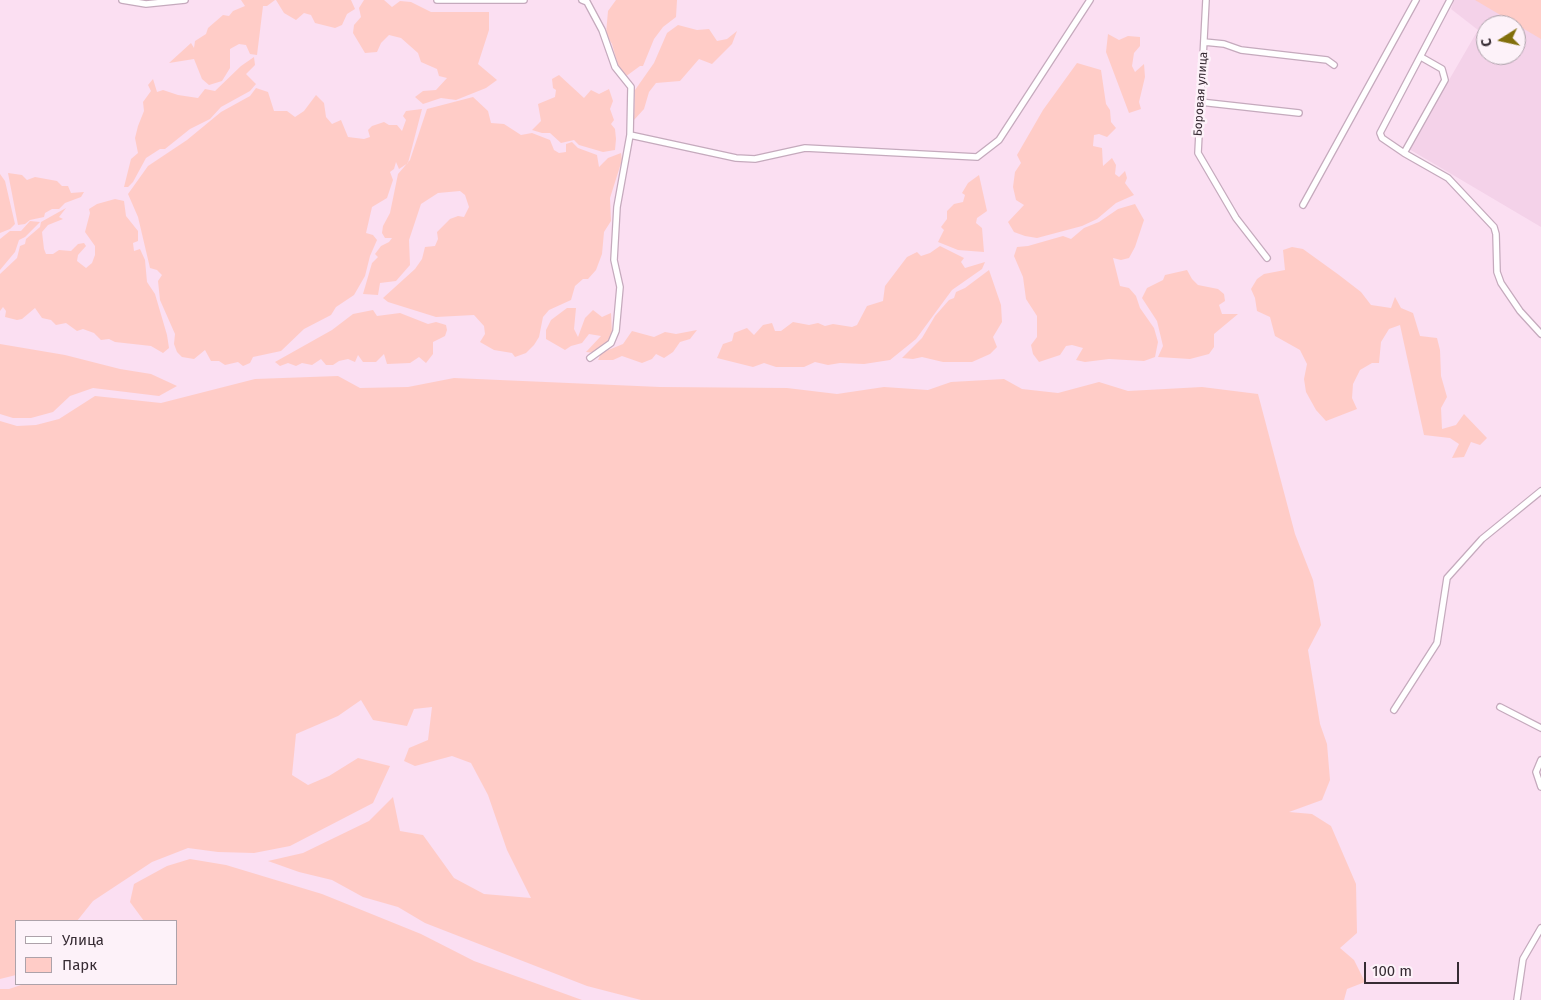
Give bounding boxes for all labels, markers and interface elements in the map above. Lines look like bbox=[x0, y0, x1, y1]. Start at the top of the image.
north arrow bbox=[1476, 15, 1526, 65]
text: С bbox=[1478, 37, 1496, 48]
street label: Боровая улица bbox=[1191, 51, 1211, 137]
legend bbox=[15, 920, 178, 985]
text: Улица bbox=[62, 931, 104, 949]
scale bar bbox=[1366, 952, 1461, 984]
text: Парк bbox=[62, 956, 97, 974]
text: 100 m bbox=[1372, 962, 1412, 980]

